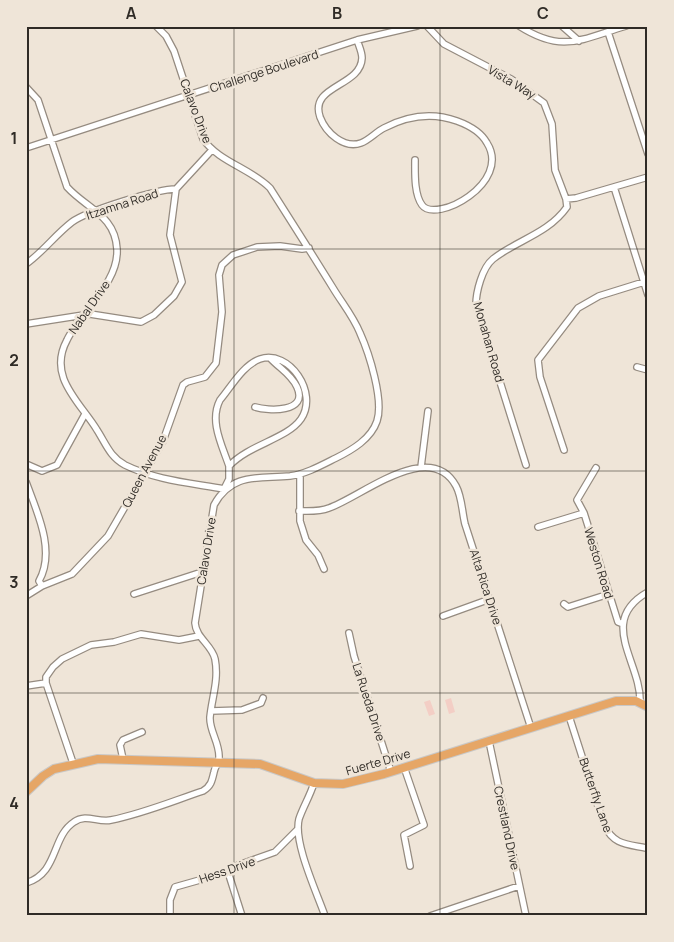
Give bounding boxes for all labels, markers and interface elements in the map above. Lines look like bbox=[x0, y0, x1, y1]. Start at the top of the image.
text: A bbox=[126, 2, 137, 24]
text: B bbox=[332, 2, 342, 24]
text: C bbox=[537, 2, 549, 24]
street label: Challenge Boulevard bbox=[207, 45, 321, 97]
street label: Vista Way bbox=[485, 61, 540, 103]
street label: Calavo Drive bbox=[176, 76, 216, 146]
text: 1 bbox=[10, 127, 18, 149]
street label: Itzamna Road bbox=[84, 184, 160, 224]
street label: Nabal Drive bbox=[64, 277, 114, 337]
street label: Monahan Road bbox=[469, 300, 509, 384]
text: 2 bbox=[9, 349, 19, 371]
street label: Queen Avenue bbox=[118, 432, 170, 510]
street label: Calavo Drive bbox=[192, 516, 220, 586]
street label: Weston Road bbox=[580, 525, 618, 601]
street label: Alta Rica Drive bbox=[466, 547, 506, 627]
text: 3 bbox=[9, 571, 19, 593]
street label: La Rueda Drive bbox=[348, 661, 390, 743]
street label: Fuerte Drive bbox=[344, 745, 412, 779]
street label: Butterfly Lane bbox=[575, 755, 617, 835]
street label: Crestland Drive bbox=[490, 785, 524, 871]
text: 4 bbox=[9, 792, 19, 814]
street label: Hess Drive bbox=[197, 852, 257, 888]

